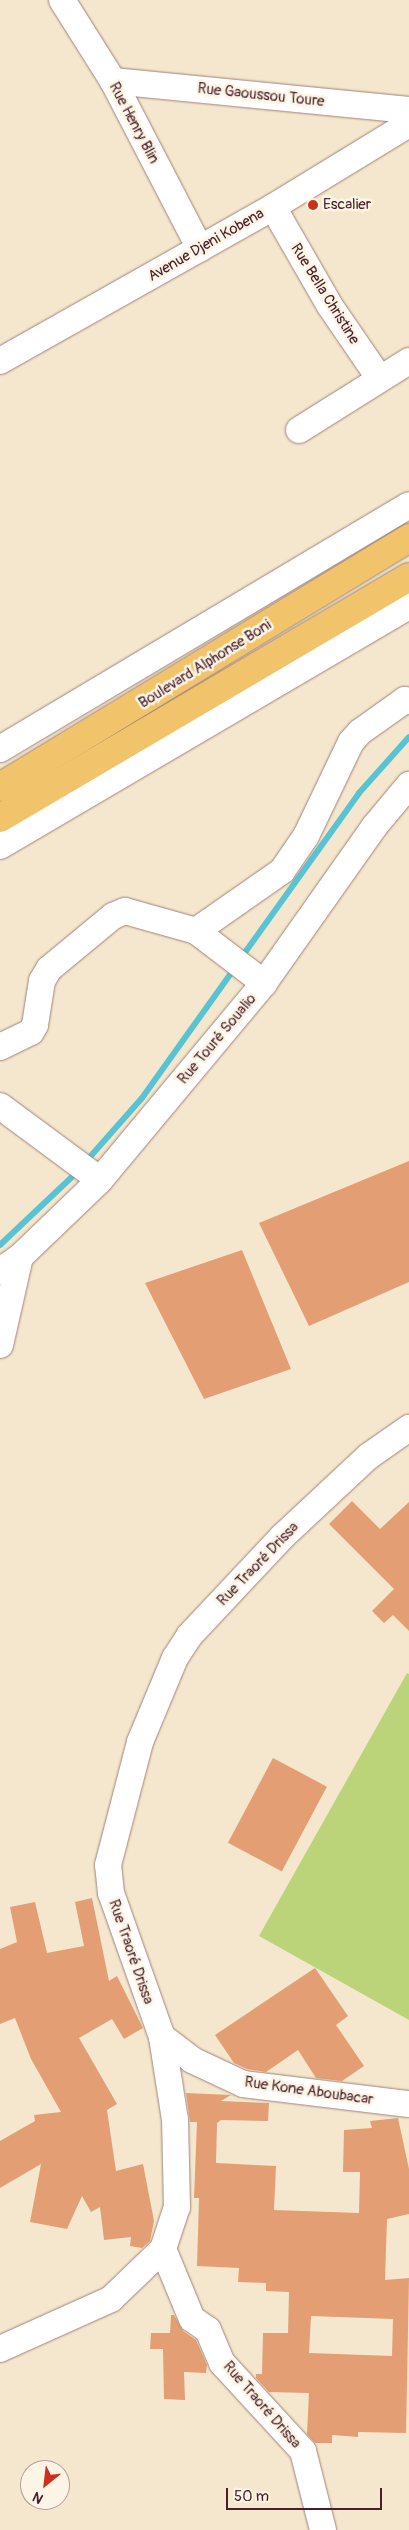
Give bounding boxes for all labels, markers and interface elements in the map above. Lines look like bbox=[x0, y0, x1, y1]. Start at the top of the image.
street label: Rue Henry Blin bbox=[105, 79, 163, 167]
street label: Rue Gaoussou Toure bbox=[197, 79, 325, 111]
place label: Escalier bbox=[323, 196, 371, 214]
marker: Escalier bbox=[307, 199, 319, 211]
street label: Avenue Djeni Kobena bbox=[145, 205, 267, 285]
street label: Rue Bella Christine bbox=[287, 240, 363, 348]
street label: Boulevard Alphonse Boni bbox=[135, 616, 275, 712]
street label: Rue Touré Soualio bbox=[174, 990, 260, 1088]
street label: Rue Traoré Drissa bbox=[213, 1518, 303, 1610]
street label: Rue Traoré Drissa bbox=[105, 1897, 157, 2007]
street label: Rue Kone Aboubacar bbox=[243, 2073, 375, 2109]
street label: Rue Traoré Drissa bbox=[219, 2358, 305, 2452]
north arrow bbox=[20, 2460, 70, 2510]
scale bar bbox=[229, 2478, 385, 2510]
text: 50 m bbox=[234, 2487, 269, 2506]
text: N bbox=[30, 2488, 46, 2507]

